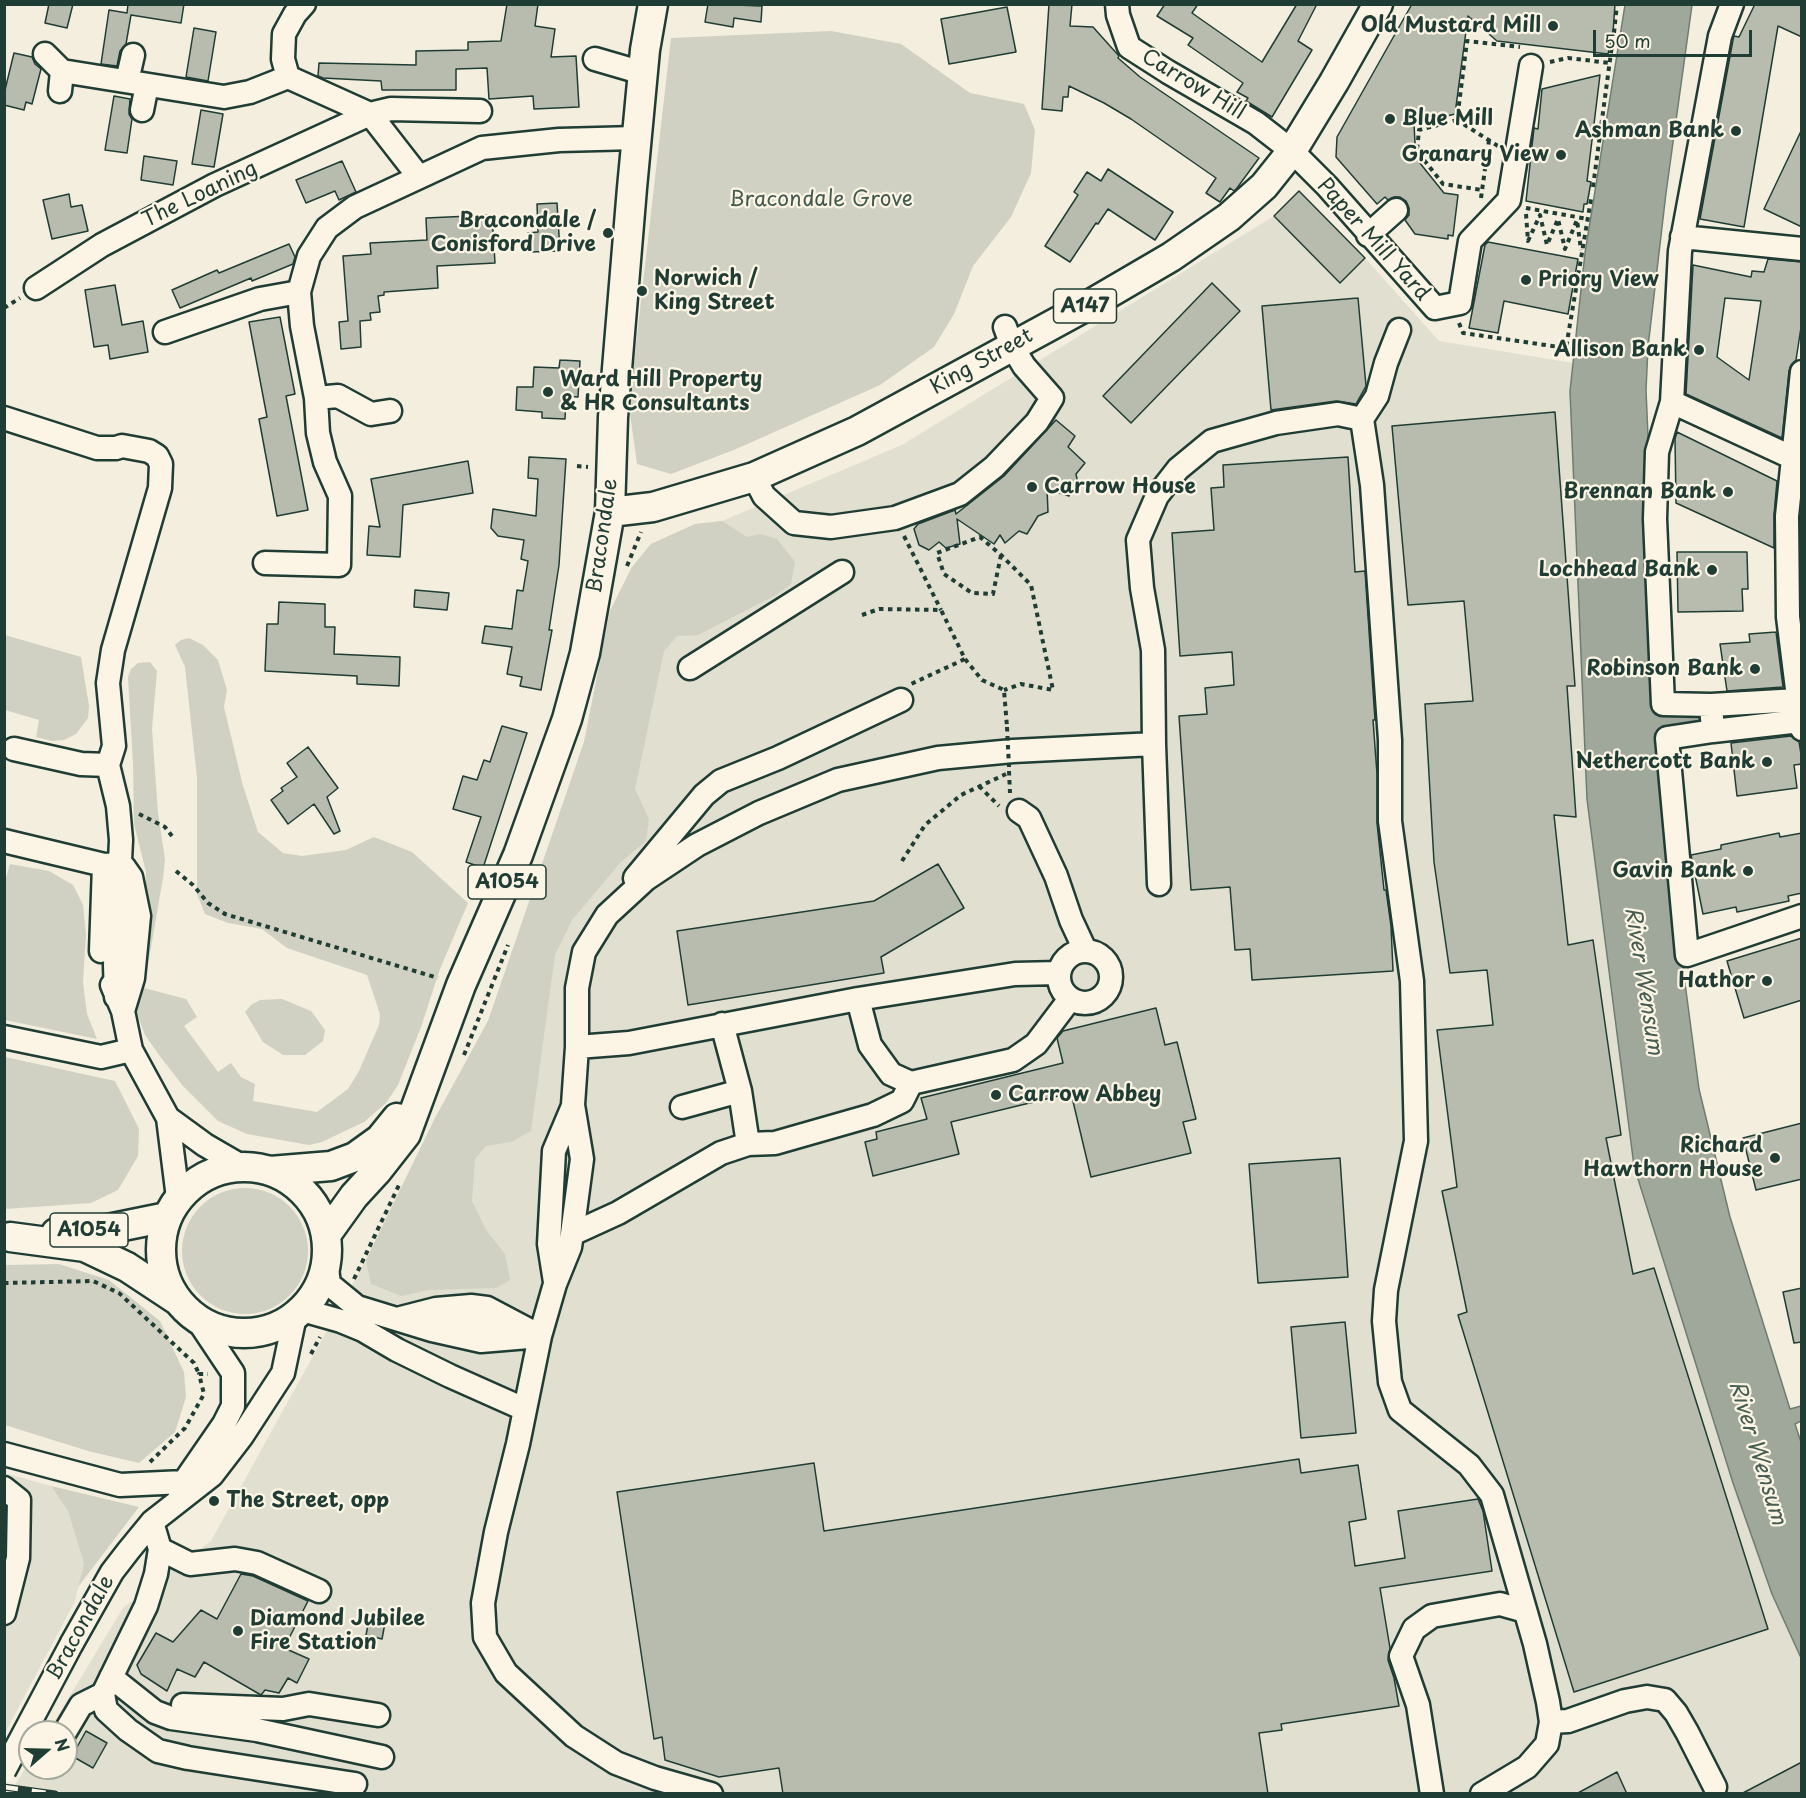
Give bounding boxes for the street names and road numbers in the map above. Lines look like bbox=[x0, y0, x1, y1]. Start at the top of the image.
street label: Carrow Hill bbox=[1137, 44, 1249, 126]
street label: The Loaning bbox=[138, 156, 262, 234]
street label: Paper Mill Yard bbox=[1312, 174, 1434, 306]
road number: A147 bbox=[1054, 289, 1116, 323]
street label: King Street bbox=[926, 324, 1038, 400]
street label: Bracondale bbox=[582, 477, 624, 595]
road number: A1054 bbox=[468, 865, 546, 899]
road number: A1054 bbox=[50, 1213, 128, 1247]
street label: Bracondale bbox=[42, 1571, 120, 1685]

